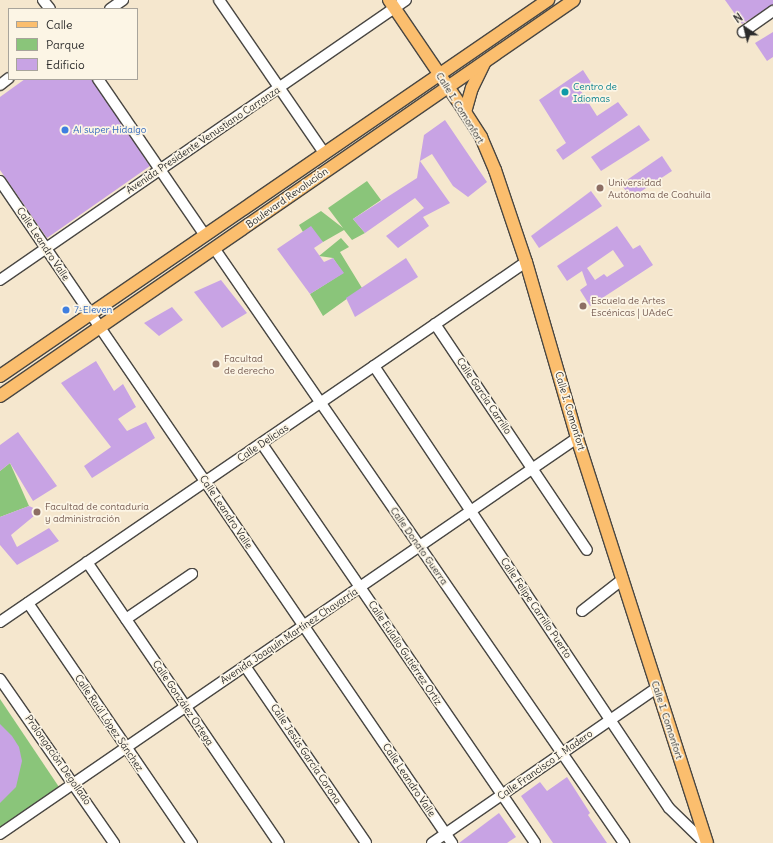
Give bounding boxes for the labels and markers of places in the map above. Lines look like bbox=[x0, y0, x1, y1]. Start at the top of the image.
place label: Centro de Idiomas bbox=[573, 80, 617, 104]
marker: Centro de Idiomas bbox=[560, 87, 570, 97]
place label: Al super Hidalgo bbox=[73, 124, 146, 136]
marker: Al super Hidalgo bbox=[60, 125, 70, 135]
place label: Universidad Autónoma de Coahuila bbox=[608, 176, 711, 200]
marker: Universidad Autónoma de Coahuila bbox=[595, 183, 605, 193]
place label: Escuela de Artes Escénicas | UAdeC bbox=[591, 294, 673, 318]
marker: Escuela de Artes Escénicas | UAdeC bbox=[578, 301, 588, 311]
place label: 7-Eleven bbox=[74, 304, 112, 316]
marker: 7-Eleven bbox=[61, 305, 71, 315]
place label: Facultad de derecho bbox=[224, 352, 274, 376]
marker: Facultad de derecho bbox=[211, 359, 221, 369]
place label: Facultad de contaduría y administración bbox=[45, 500, 149, 524]
marker: Facultad de contaduría y administración bbox=[32, 507, 42, 517]

